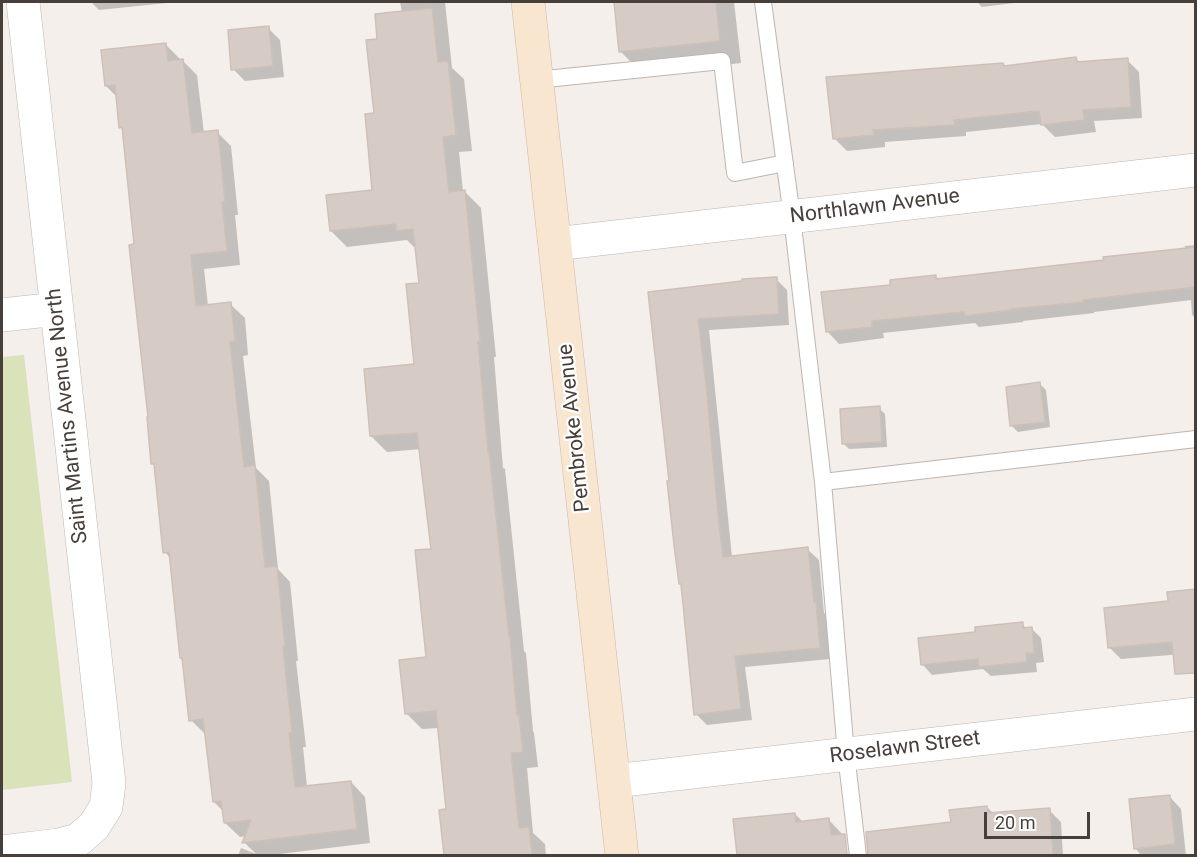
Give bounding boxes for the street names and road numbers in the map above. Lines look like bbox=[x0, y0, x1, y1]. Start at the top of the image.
street label: Northlawn Avenue bbox=[789, 184, 961, 230]
street label: Saint Martins Avenue North bbox=[42, 287, 94, 545]
street label: Pembroke Avenue bbox=[554, 343, 596, 513]
street label: Roselawn Street bbox=[828, 726, 982, 770]

